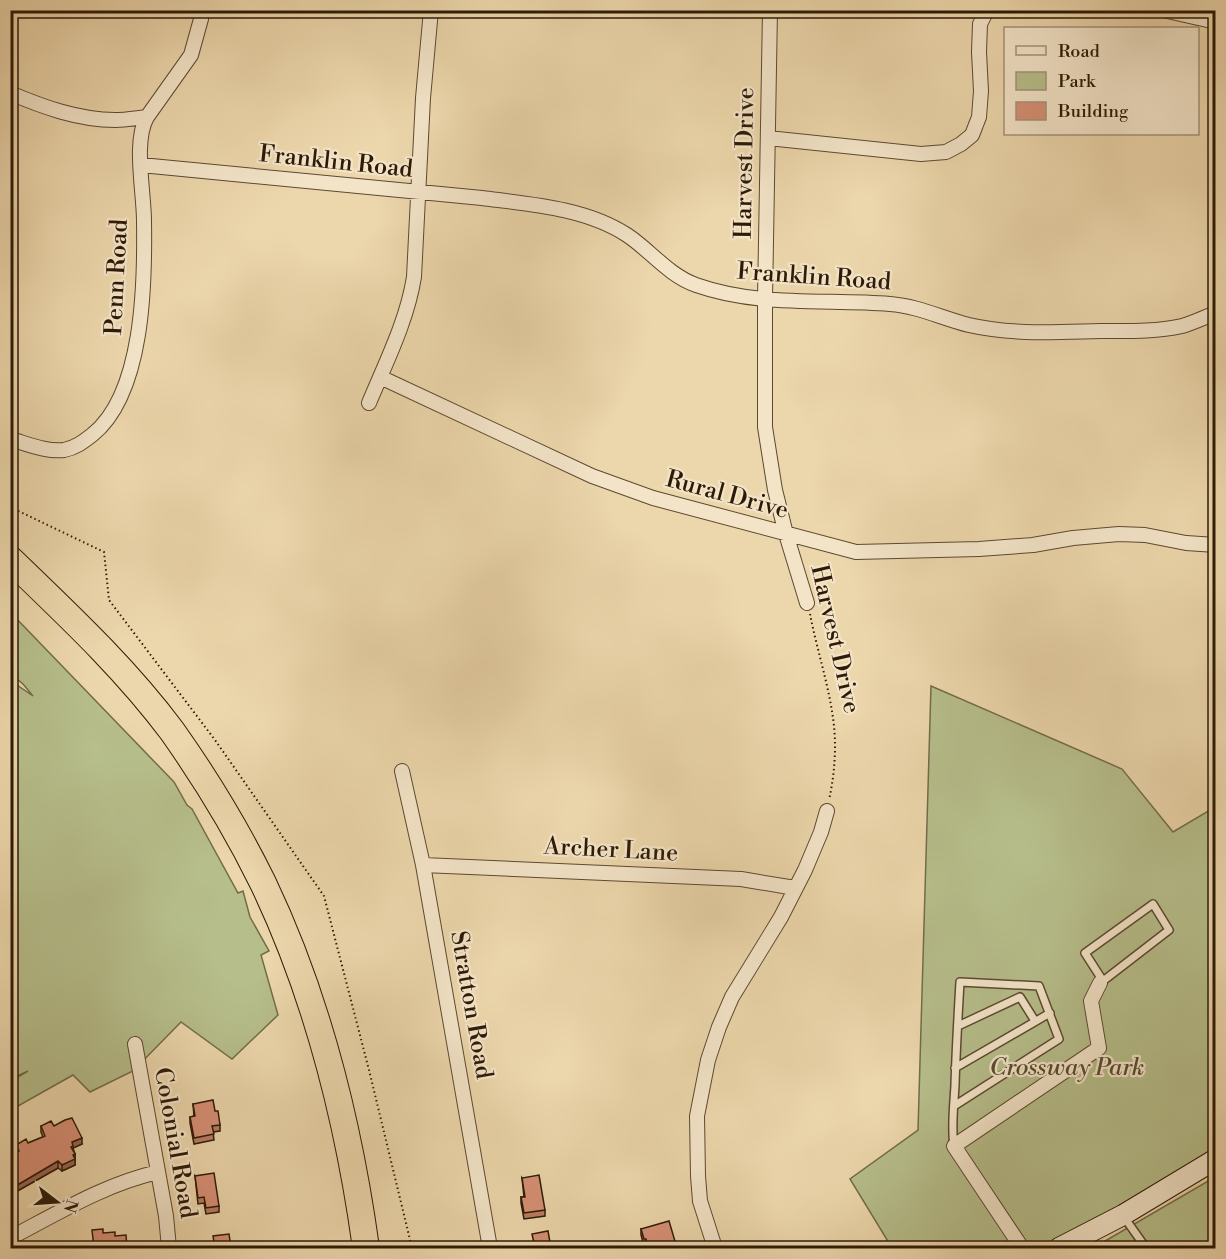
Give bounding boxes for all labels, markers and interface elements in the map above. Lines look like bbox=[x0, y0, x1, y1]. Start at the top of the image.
legend bbox=[1004, 27, 1199, 135]
text: Road bbox=[1058, 40, 1101, 63]
text: Park bbox=[1058, 70, 1097, 93]
street label: Harvest Drive bbox=[729, 87, 761, 239]
text: Building bbox=[1057, 100, 1129, 123]
street label: Franklin Road bbox=[258, 139, 415, 185]
street label: Penn Road bbox=[99, 218, 135, 336]
street label: Franklin Road bbox=[736, 257, 893, 297]
street label: Rural Drive bbox=[662, 464, 792, 526]
street label: Harvest Drive bbox=[803, 562, 867, 716]
street label: Archer Lane bbox=[542, 831, 679, 869]
street label: Stratton Road bbox=[443, 929, 499, 1082]
park label: Crossway Park bbox=[990, 1053, 1144, 1083]
street label: Colonial Road bbox=[147, 1065, 203, 1221]
north arrow bbox=[27, 1172, 87, 1232]
text: N bbox=[59, 1197, 82, 1215]

